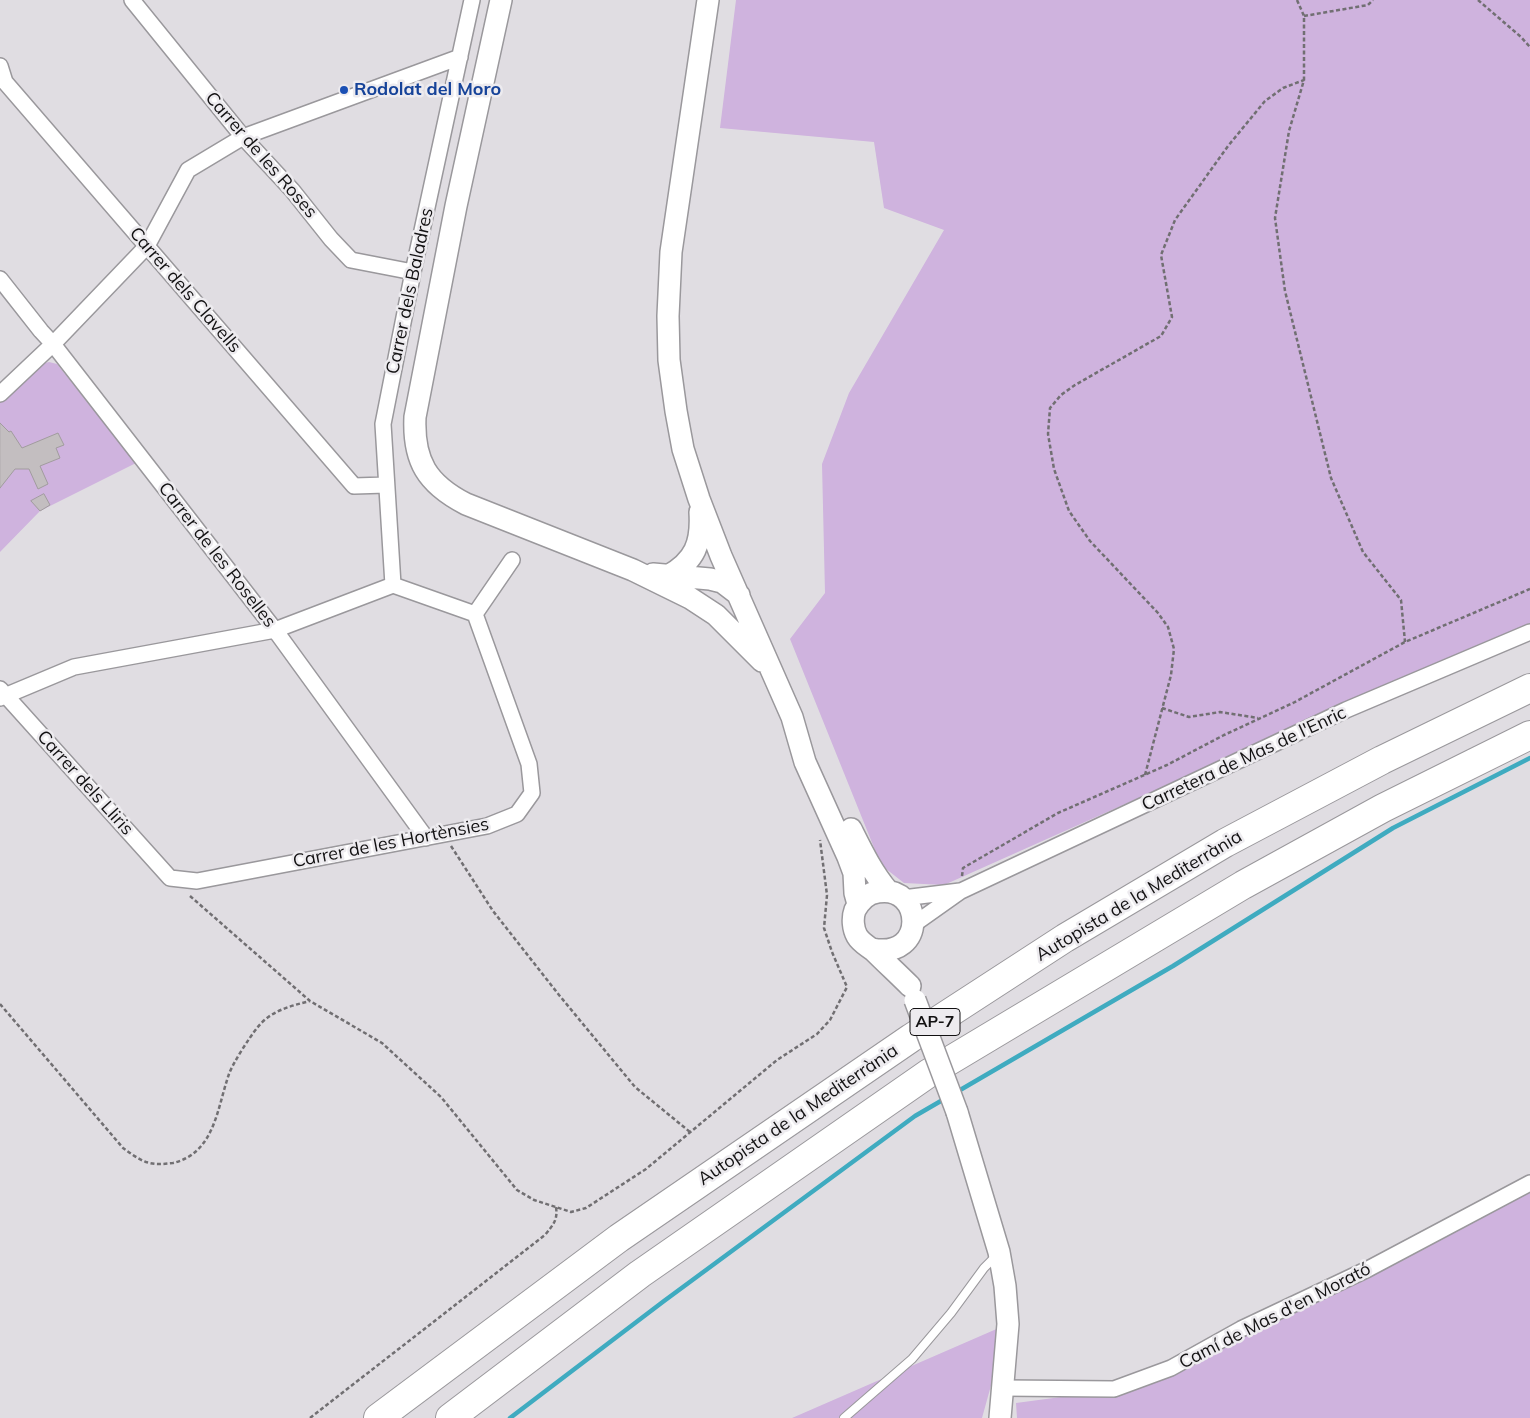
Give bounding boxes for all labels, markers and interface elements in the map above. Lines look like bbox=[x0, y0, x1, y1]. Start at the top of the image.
place label: Rodolat del Moro bbox=[354, 79, 501, 101]
marker: Rodolat del Moro bbox=[338, 84, 350, 96]
street label: Carrer de les Roses bbox=[200, 88, 322, 222]
street label: Carrer dels Baladres bbox=[382, 206, 438, 376]
street label: Carrer dels Clavells bbox=[125, 223, 245, 357]
street label: Carrer de les Roselles bbox=[154, 478, 280, 632]
street label: Carretera de Mas de l'Enric bbox=[1138, 702, 1350, 816]
street label: Carrer dels Lliris bbox=[32, 726, 138, 840]
street label: Carrer de les Hortènsies bbox=[291, 813, 491, 873]
street label: Autopista de la Mediterrània bbox=[1032, 826, 1246, 966]
road number: AP-7 bbox=[910, 1009, 960, 1036]
street label: Autopista de la Mediterrània bbox=[694, 1040, 902, 1190]
street label: Camí de Mas d'en Morató bbox=[1176, 1258, 1374, 1374]

